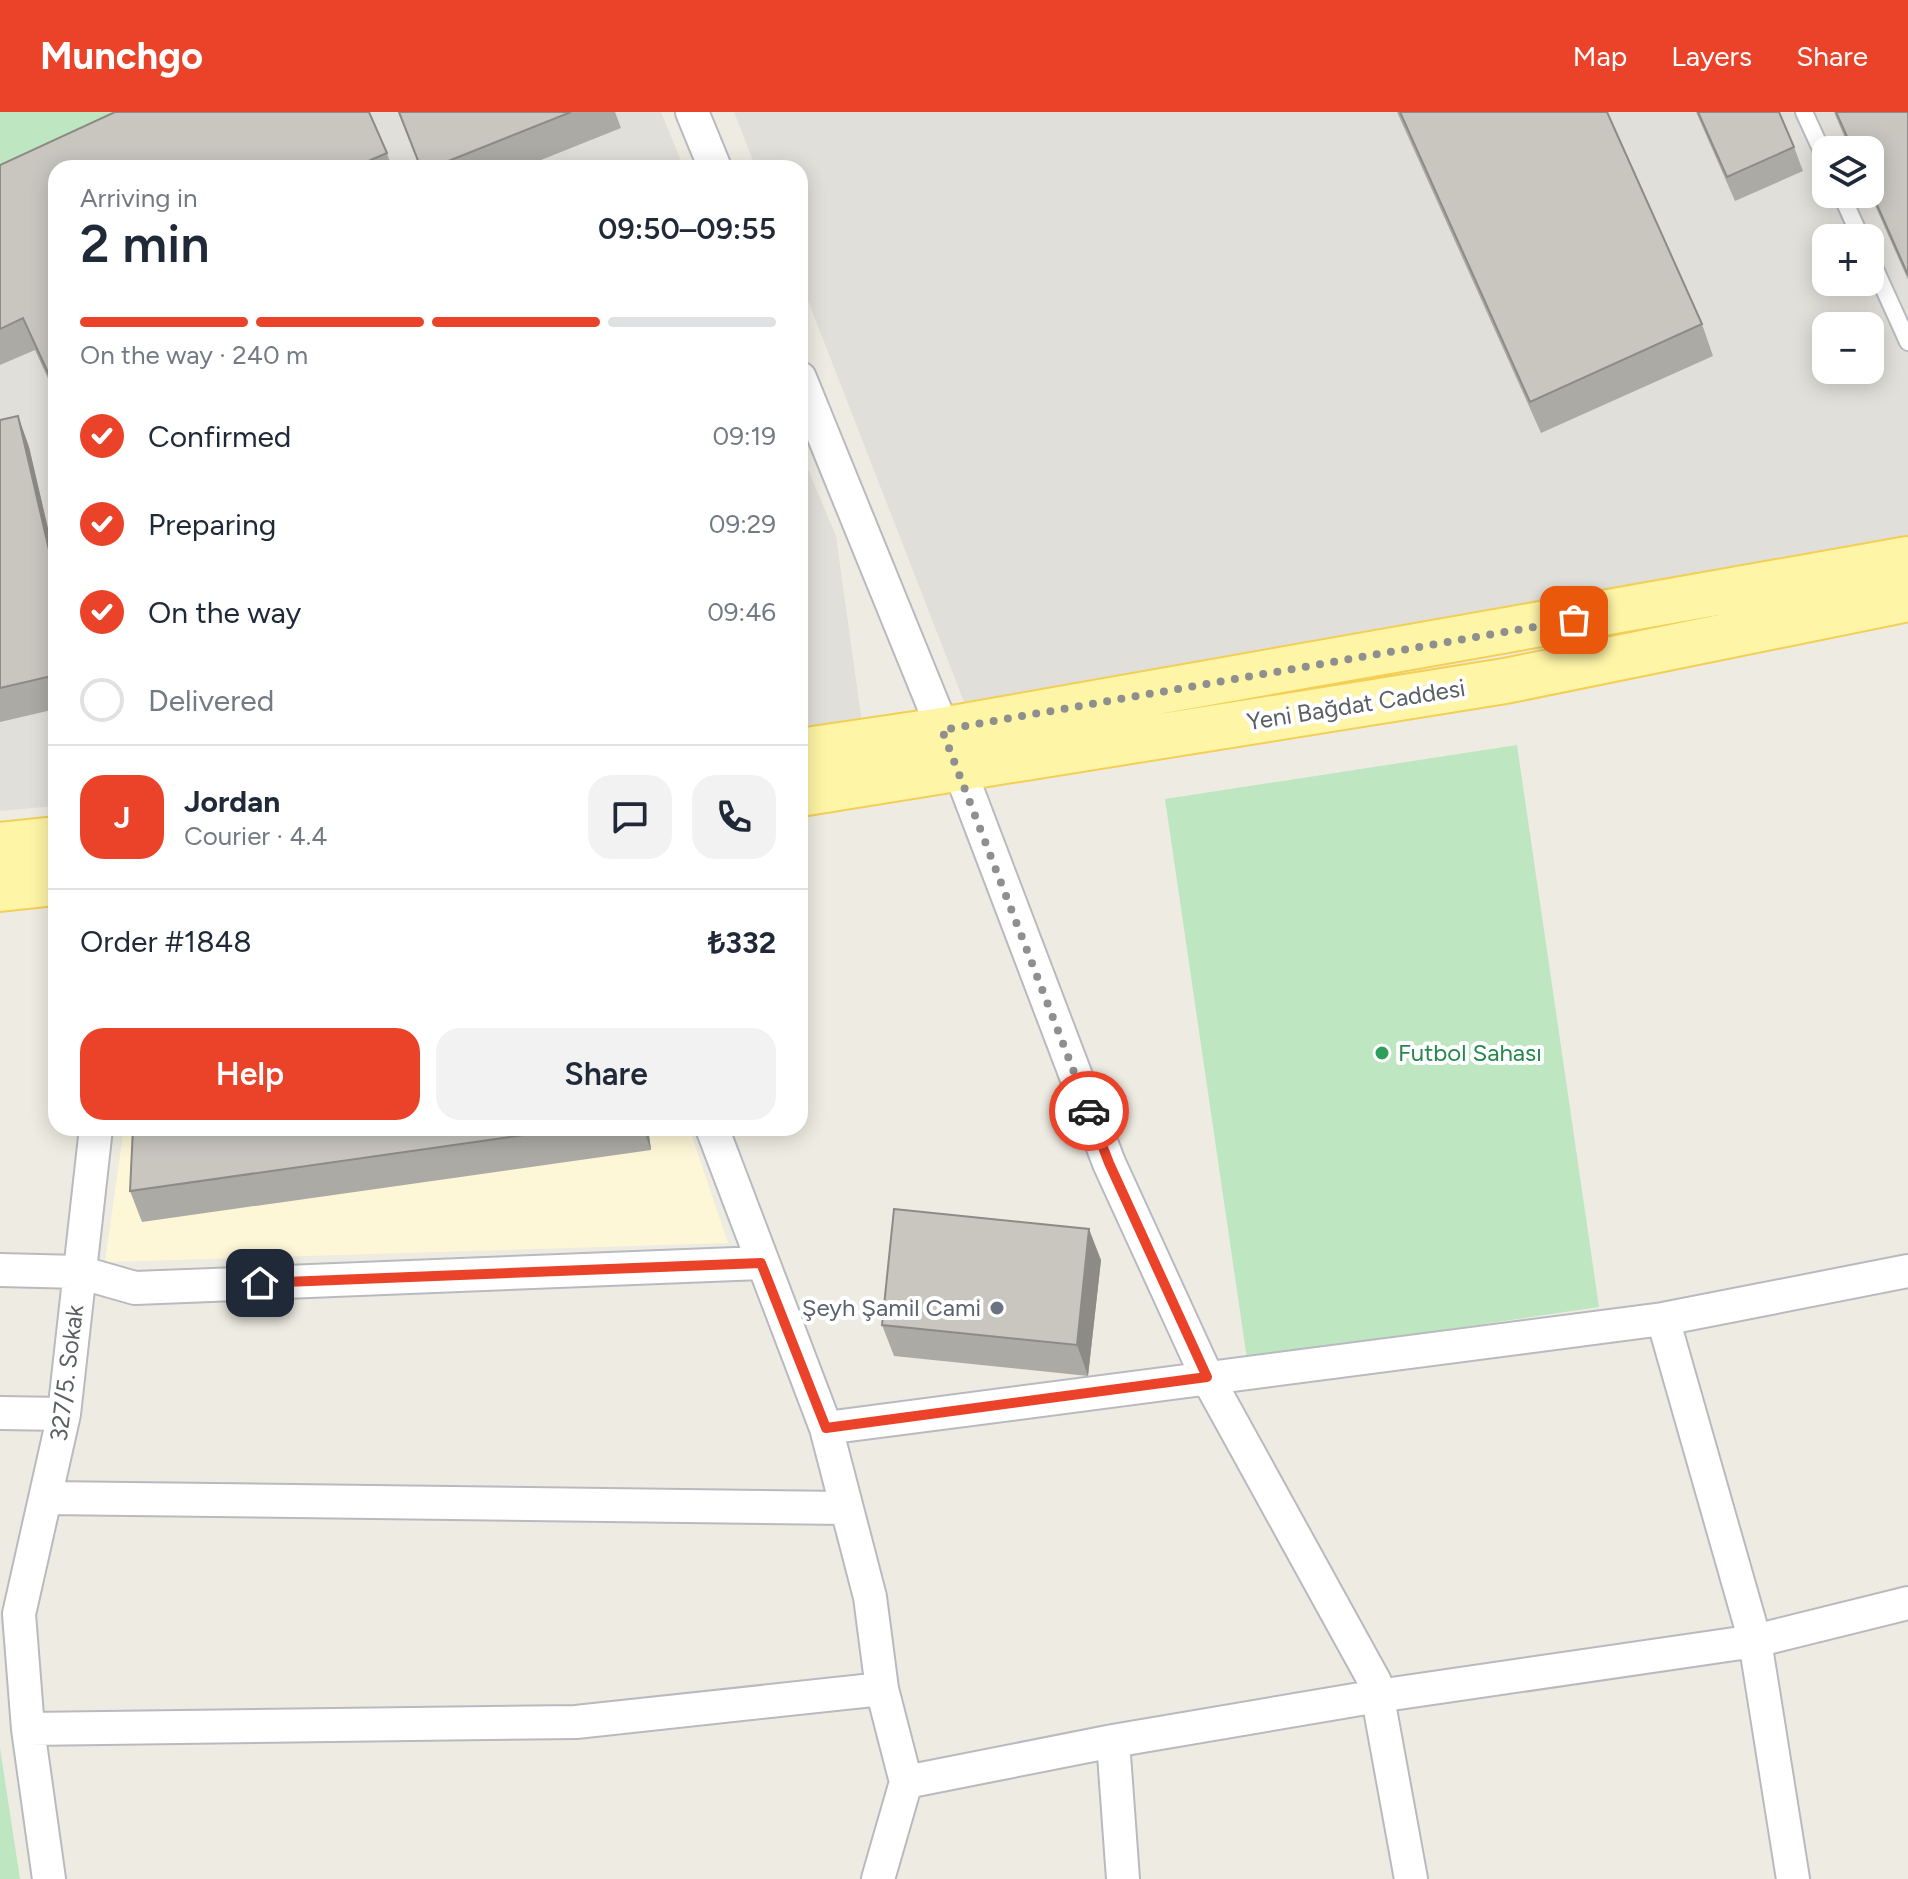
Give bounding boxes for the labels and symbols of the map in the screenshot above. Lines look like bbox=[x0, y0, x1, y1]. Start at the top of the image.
pin bbox=[1540, 586, 1608, 654]
street label: Yeni Bağdat Caddesi bbox=[1245, 673, 1467, 736]
place label: Futbol Sahası bbox=[1398, 1038, 1542, 1067]
marker: Futbol Sahası bbox=[1373, 1044, 1391, 1062]
courier bbox=[1049, 1071, 1129, 1151]
pin bbox=[226, 1249, 294, 1317]
place label: Şeyh Şamil Cami bbox=[802, 1293, 981, 1322]
marker: Şeyh Şamil Cami bbox=[988, 1299, 1006, 1317]
street label: 327/5. Sokak bbox=[44, 1303, 89, 1443]

